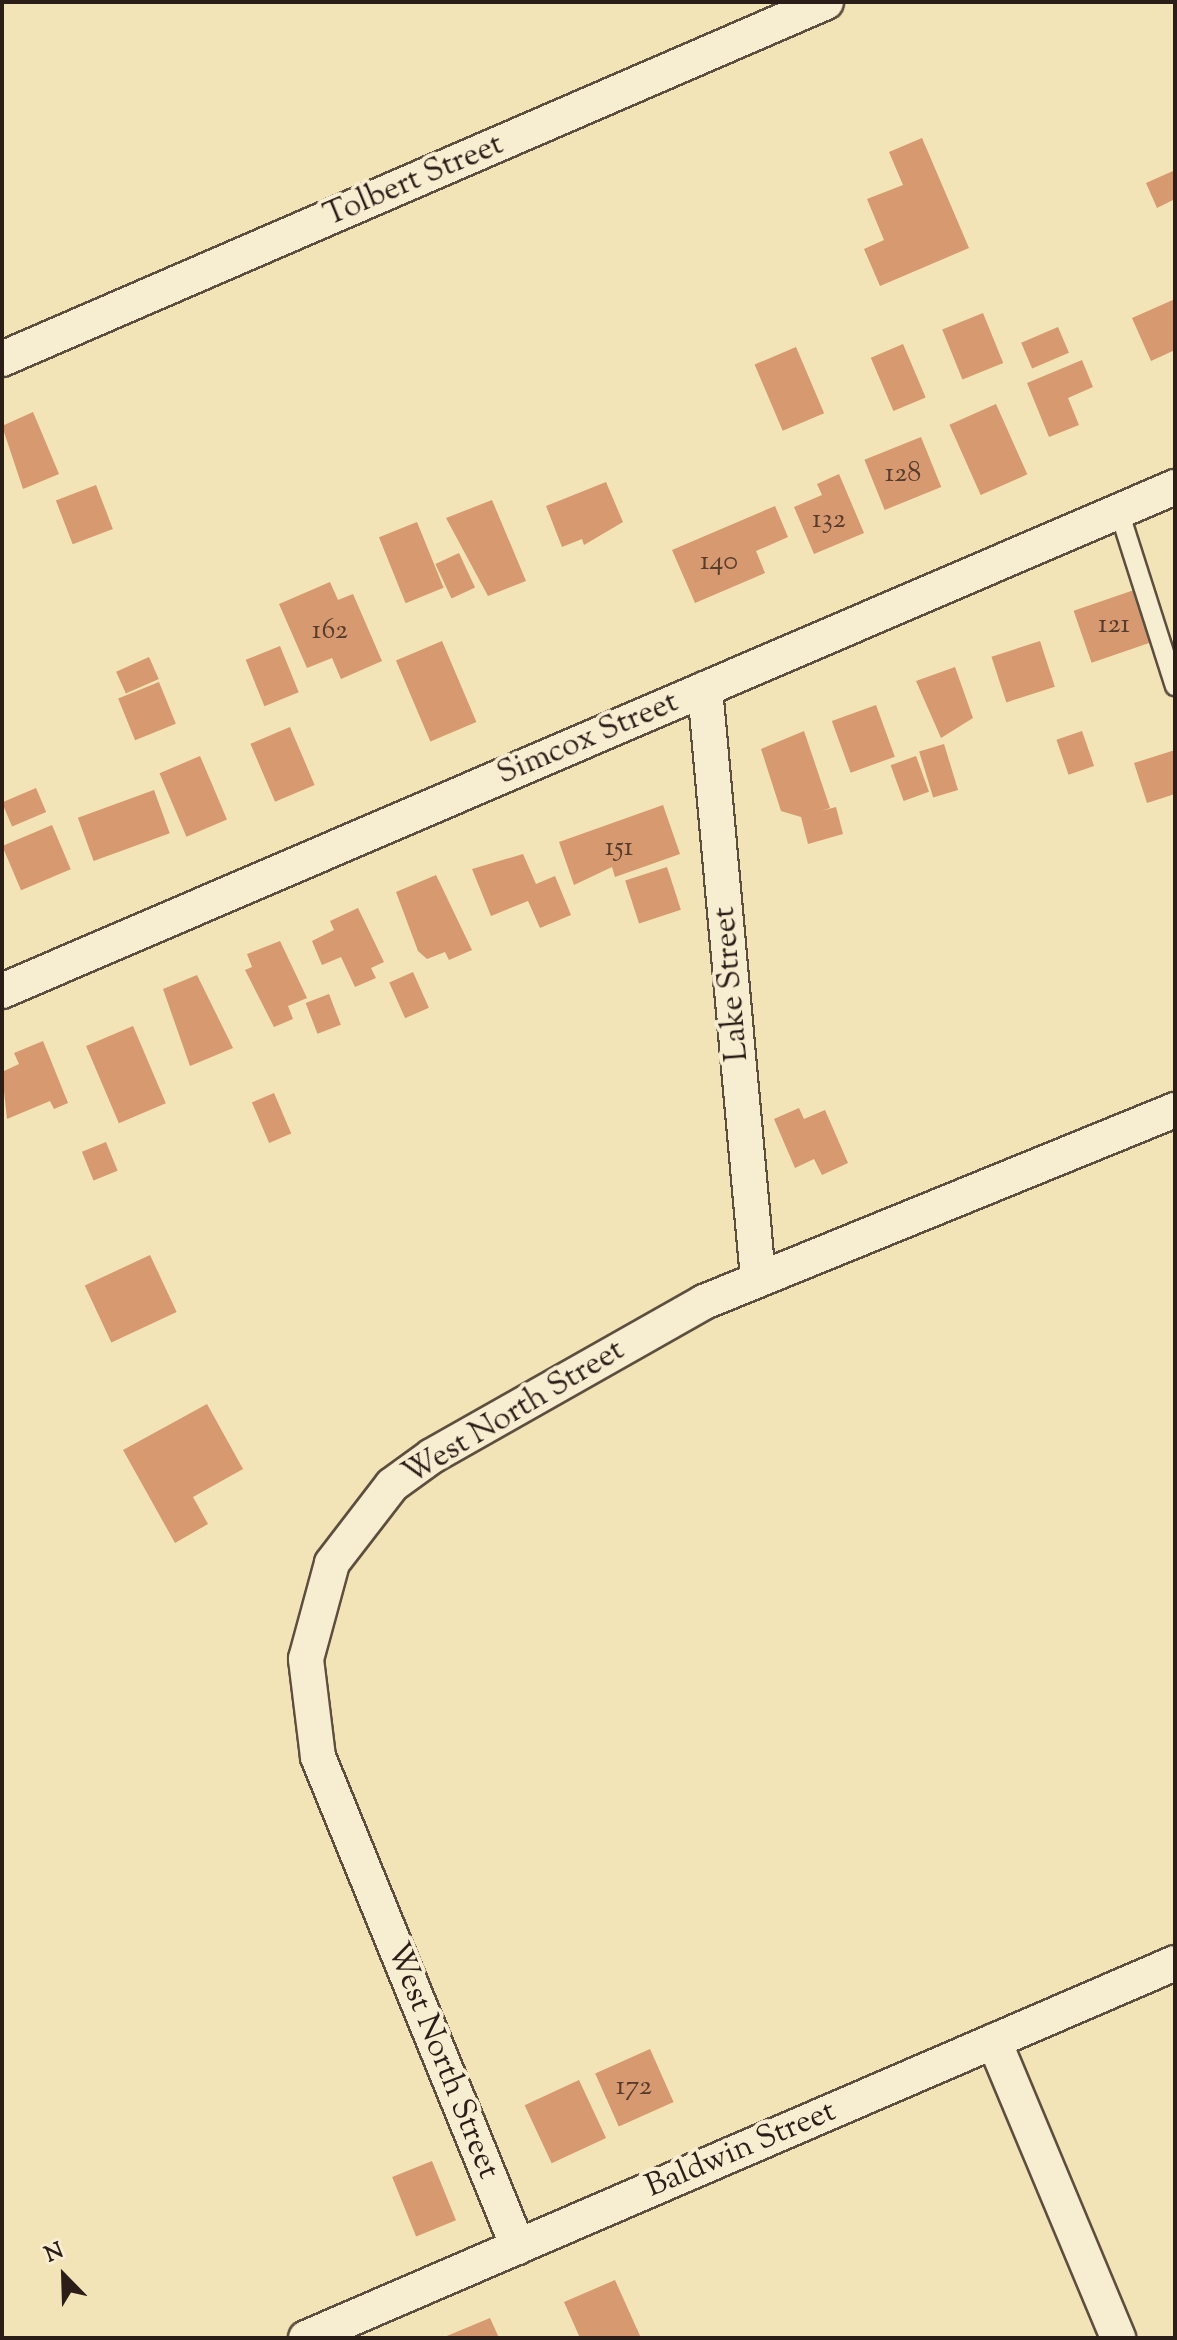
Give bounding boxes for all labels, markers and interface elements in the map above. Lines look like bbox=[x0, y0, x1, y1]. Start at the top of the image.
street label: Tolbert Street bbox=[319, 126, 509, 236]
house number: 128 bbox=[885, 457, 921, 491]
house number: 132 bbox=[812, 503, 846, 537]
house number: 140 bbox=[700, 545, 738, 579]
house number: 121 bbox=[1098, 608, 1130, 642]
house number: 162 bbox=[312, 614, 348, 648]
street label: Simcox Street bbox=[492, 684, 684, 794]
house number: 151 bbox=[605, 831, 633, 865]
street label: Lake Street bbox=[706, 905, 758, 1063]
street label: West North Street bbox=[396, 1332, 632, 1494]
street label: West North Street bbox=[377, 1937, 507, 2185]
house number: 172 bbox=[616, 2070, 652, 2104]
street label: Baldwin Street bbox=[640, 2093, 842, 2207]
north arrow bbox=[24, 2236, 104, 2316]
text: N bbox=[40, 2236, 69, 2272]

